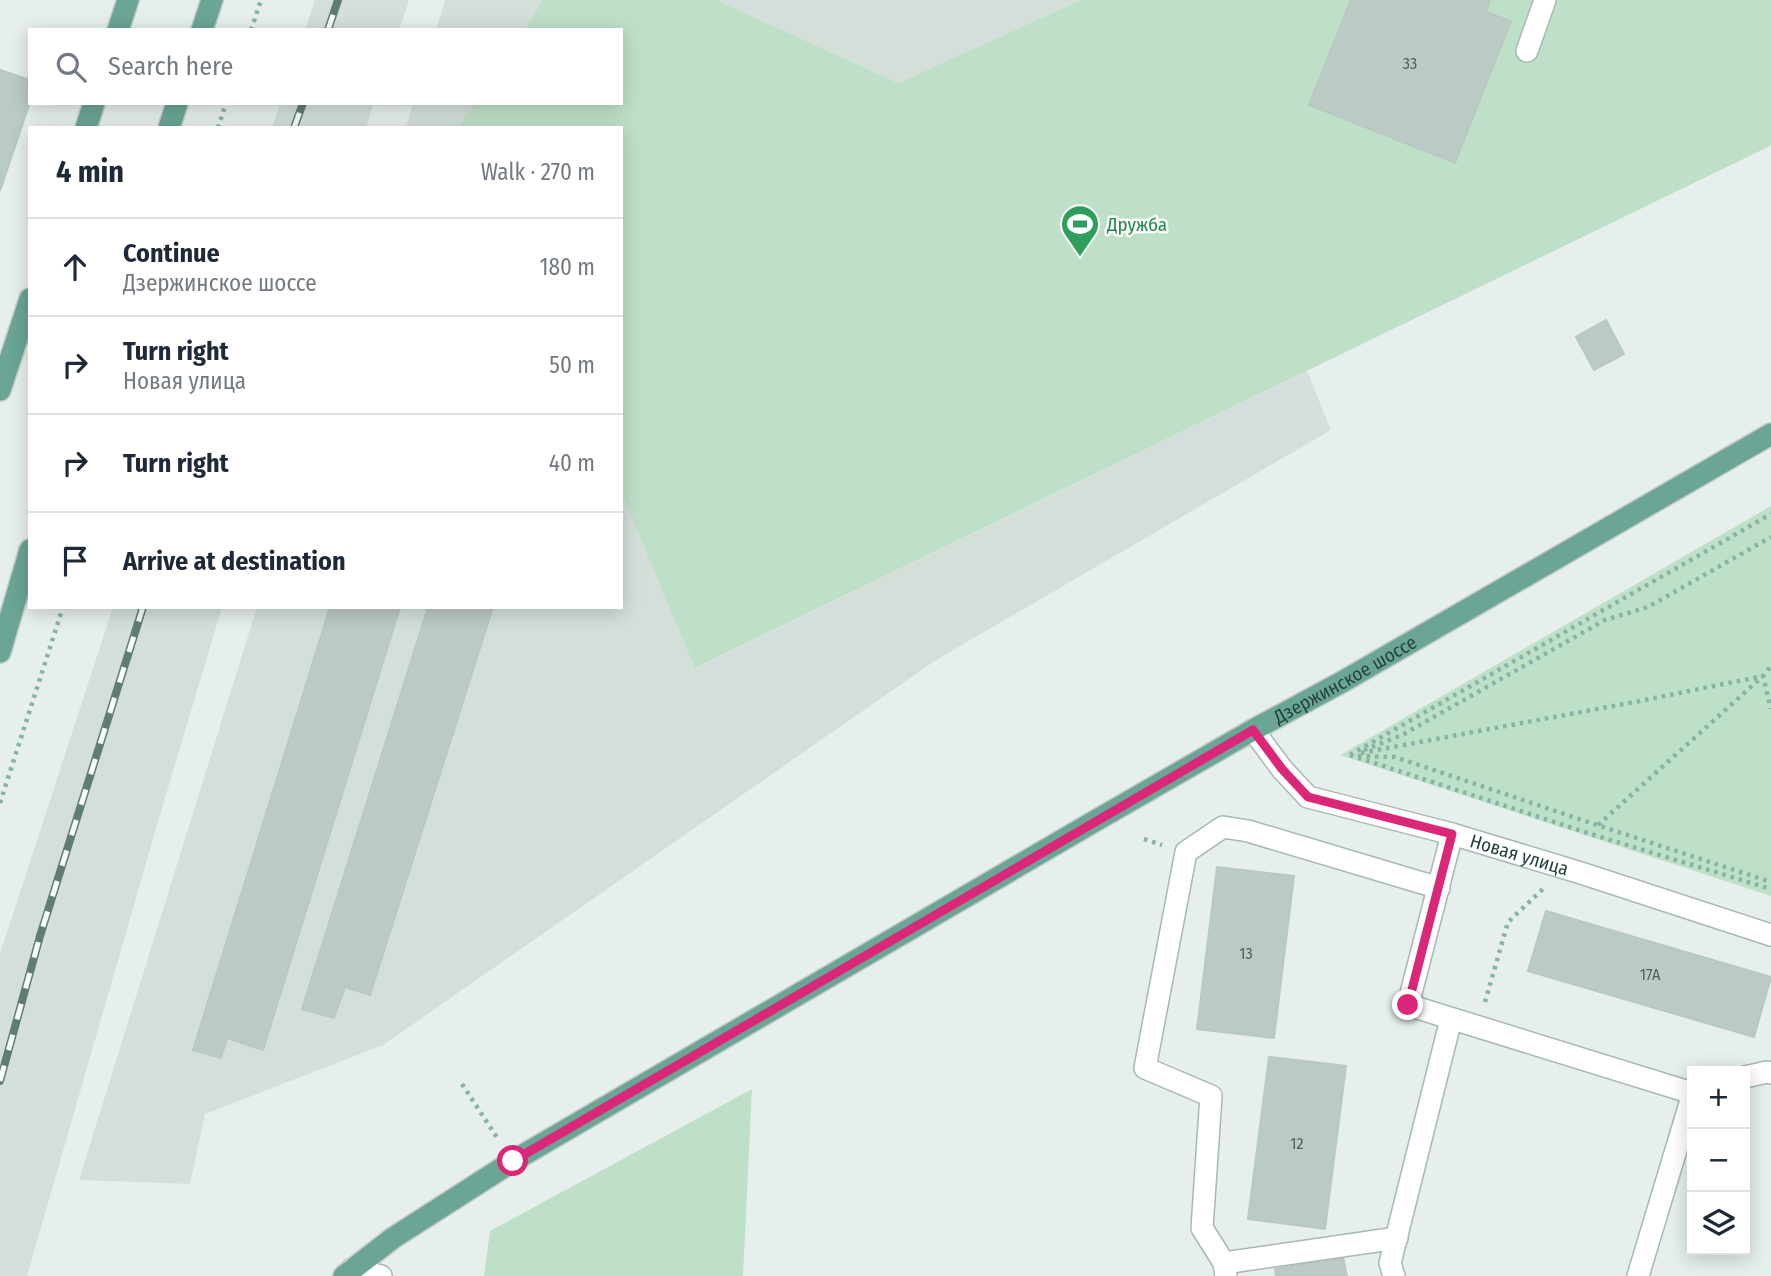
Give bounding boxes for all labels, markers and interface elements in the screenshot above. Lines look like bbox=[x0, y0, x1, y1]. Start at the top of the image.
search box bbox=[28, 28, 623, 105]
icon: search bbox=[52, 48, 90, 86]
text: Search here bbox=[108, 51, 233, 82]
house number: 33 bbox=[1403, 54, 1417, 73]
text: 4 min bbox=[56, 154, 124, 190]
text: Walk · 270 m bbox=[481, 158, 595, 186]
sports icon: Дружба bbox=[1059, 203, 1101, 258]
place label: Дружба bbox=[1106, 213, 1167, 236]
text: Continue bbox=[123, 238, 220, 269]
icon: ahead bbox=[56, 248, 94, 286]
text: 180 m bbox=[539, 253, 595, 281]
text: Дзержинское шоссе bbox=[123, 269, 317, 297]
text: Turn right bbox=[123, 336, 229, 367]
icon: right bbox=[56, 346, 94, 384]
text: 50 m bbox=[549, 351, 595, 379]
text: Новая улица bbox=[123, 367, 246, 395]
icon: right bbox=[56, 444, 94, 482]
text: Turn right bbox=[123, 448, 229, 479]
text: 40 m bbox=[549, 449, 595, 477]
icon: arrive bbox=[56, 542, 94, 580]
text: Arrive at destination bbox=[123, 546, 346, 577]
street label: Дзержинское шоссе bbox=[1269, 630, 1421, 729]
street label: Новая улица bbox=[1467, 829, 1571, 881]
house number: 13 bbox=[1239, 944, 1253, 963]
house number: 17А bbox=[1640, 965, 1661, 984]
route end bbox=[1392, 989, 1423, 1020]
map controls bbox=[1687, 1066, 1750, 1255]
button: + bbox=[1687, 1066, 1750, 1129]
button: − bbox=[1687, 1129, 1750, 1192]
house number: 12 bbox=[1290, 1134, 1304, 1153]
route start bbox=[497, 1145, 528, 1176]
button: layers bbox=[1687, 1192, 1750, 1255]

